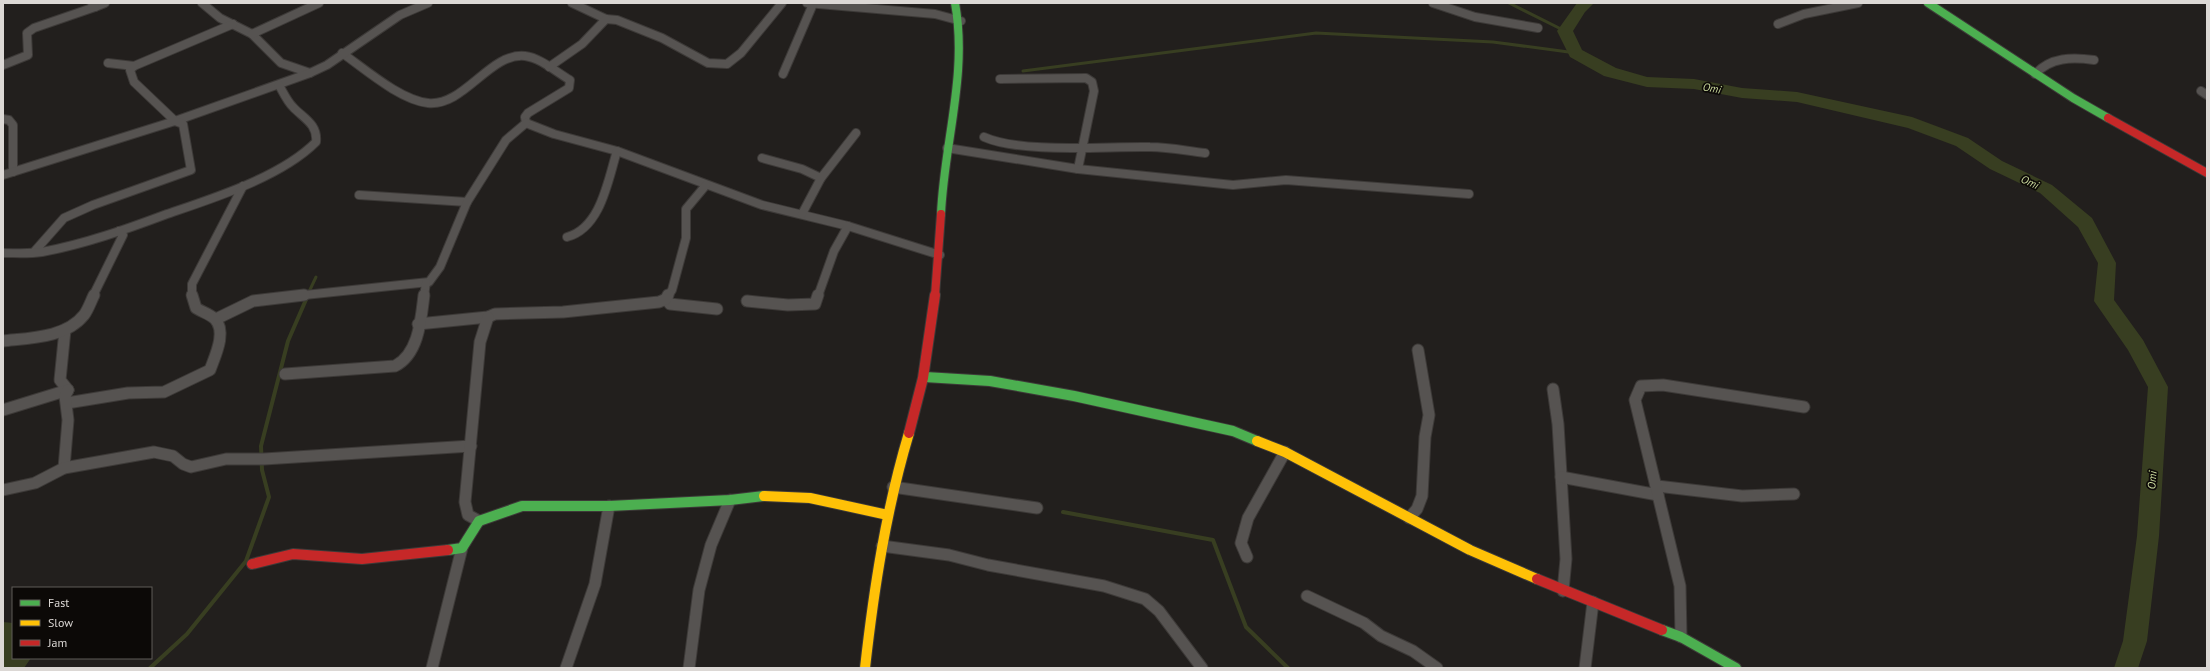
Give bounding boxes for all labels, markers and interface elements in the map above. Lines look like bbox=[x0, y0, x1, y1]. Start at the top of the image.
water label: Omi bbox=[1702, 79, 1723, 97]
water label: Omi bbox=[2019, 172, 2042, 193]
water label: Omi bbox=[2144, 469, 2160, 490]
legend bbox=[12, 587, 152, 659]
text: Fast bbox=[48, 595, 69, 610]
text: Slow bbox=[48, 615, 73, 630]
text: Jam bbox=[47, 635, 67, 650]

